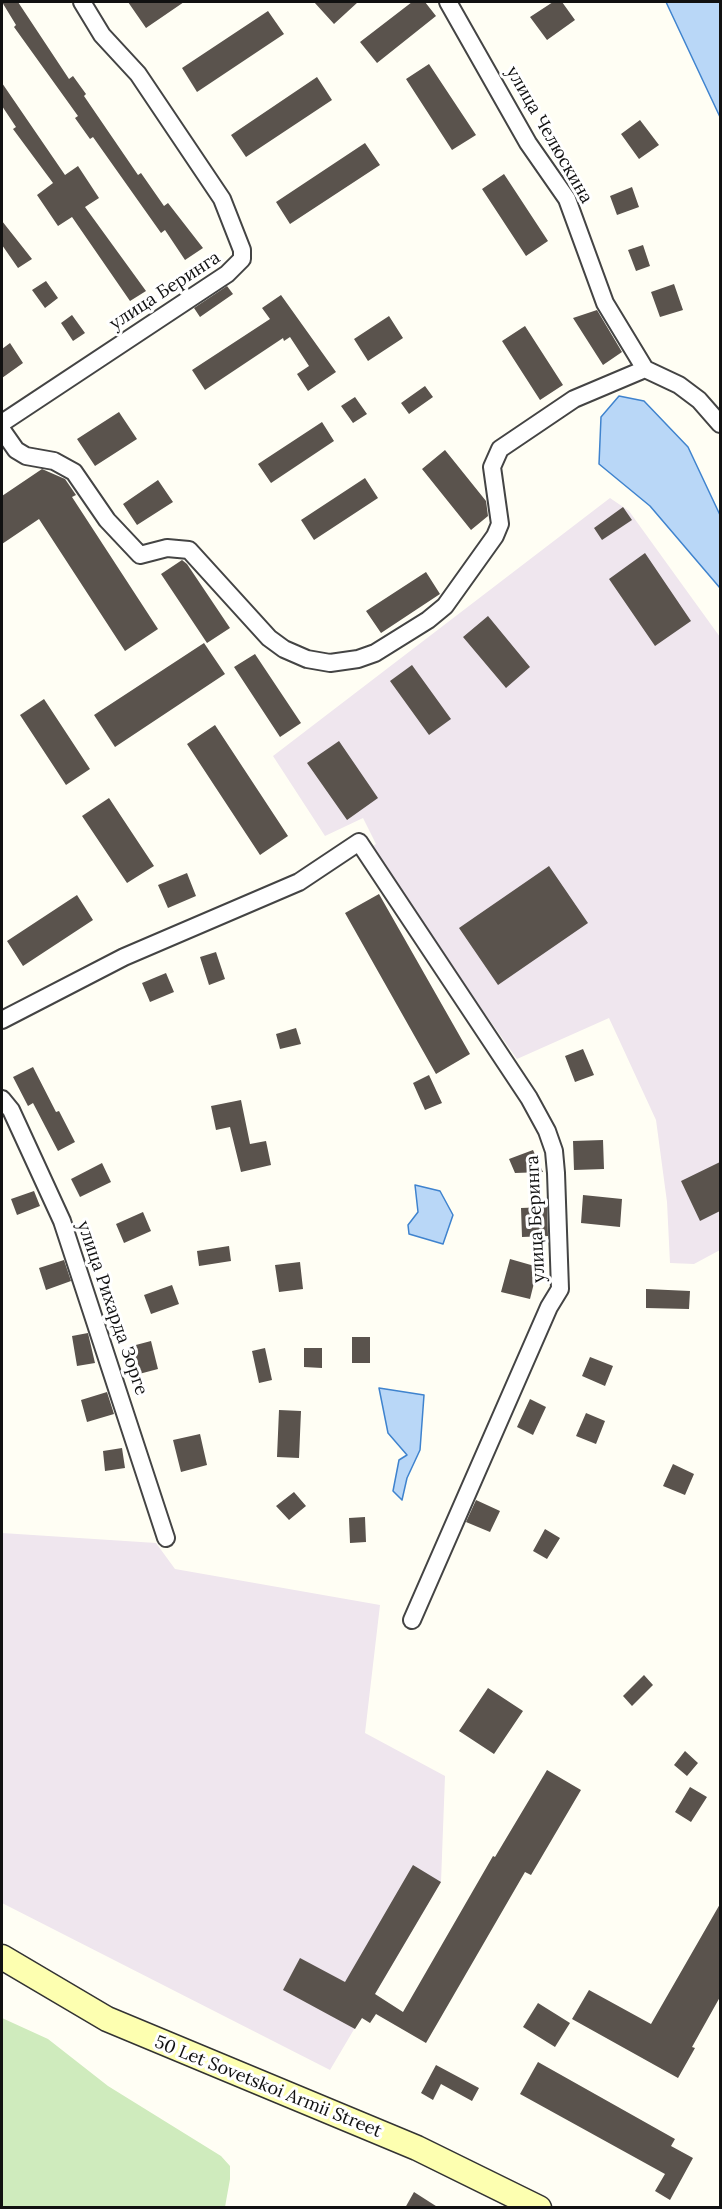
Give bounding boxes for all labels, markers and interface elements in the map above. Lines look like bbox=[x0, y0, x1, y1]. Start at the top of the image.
street label: улица Челюскина bbox=[501, 63, 597, 207]
street label: улица Беринга bbox=[106, 247, 224, 335]
street label: улица Беринга bbox=[522, 1155, 550, 1283]
street label: улица Рихарда Зорге bbox=[72, 1218, 152, 1398]
street label: 50 Let Sovetskoi Armii Street bbox=[151, 2031, 385, 2143]

